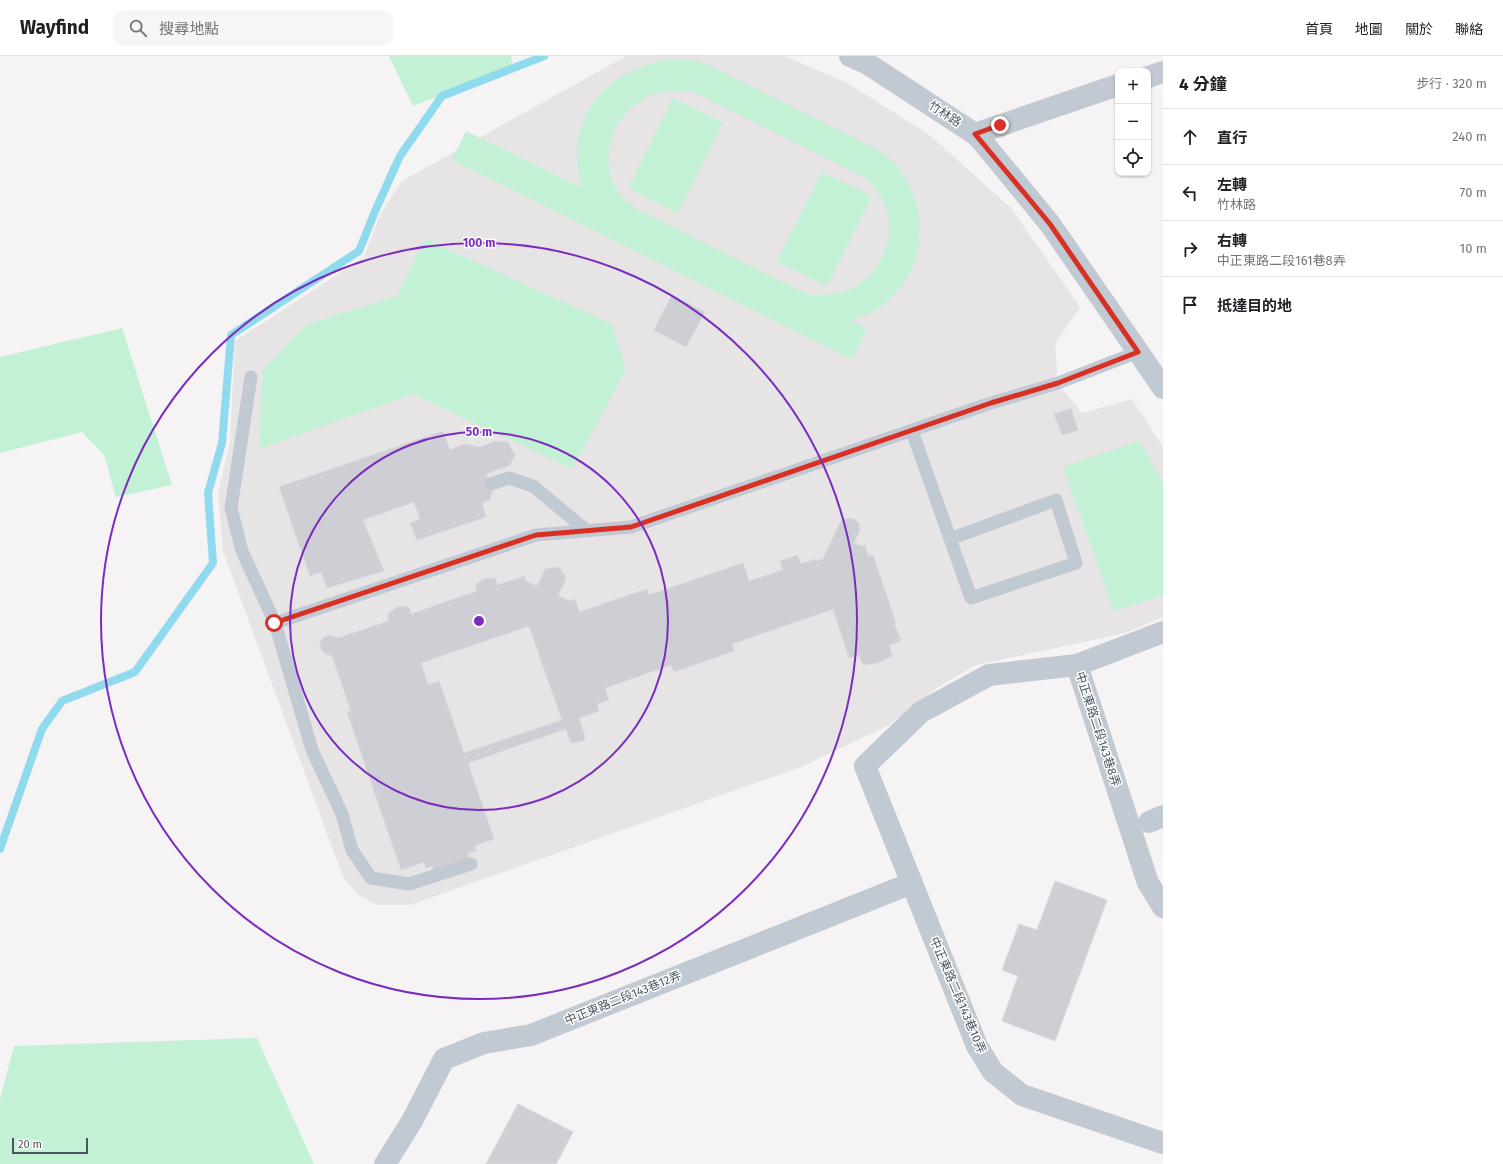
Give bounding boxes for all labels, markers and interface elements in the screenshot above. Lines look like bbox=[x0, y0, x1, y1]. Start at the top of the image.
search box bbox=[113, 10, 393, 46]
text: Wayfind bbox=[20, 16, 89, 39]
icon: search bbox=[127, 17, 149, 39]
text: 搜尋地點 bbox=[159, 20, 219, 38]
text: 首頁 bbox=[1305, 21, 1333, 38]
text: 地圖 bbox=[1355, 21, 1383, 38]
text: 關於 bbox=[1405, 21, 1433, 38]
text: 聯絡 bbox=[1455, 21, 1483, 38]
map controls bbox=[1115, 68, 1151, 176]
button: + bbox=[1115, 68, 1151, 104]
text: 4 分鐘 bbox=[1179, 74, 1227, 95]
text: 步行 · 320 m bbox=[1416, 76, 1487, 91]
street label: 竹林路 bbox=[926, 98, 964, 130]
button: − bbox=[1115, 104, 1151, 140]
route end bbox=[991, 116, 1009, 134]
icon: ahead bbox=[1179, 126, 1201, 148]
text: 直行 bbox=[1217, 129, 1247, 147]
text: 240 m bbox=[1452, 129, 1487, 144]
button: locate bbox=[1115, 140, 1151, 176]
text: 左轉 bbox=[1217, 176, 1247, 194]
icon: left bbox=[1179, 182, 1201, 204]
text: 70 m bbox=[1460, 185, 1487, 200]
text: 竹林路 bbox=[1217, 197, 1256, 212]
text: 右轉 bbox=[1217, 232, 1247, 250]
text: 100 m bbox=[463, 236, 495, 250]
icon: right bbox=[1179, 238, 1201, 260]
text: 10 m bbox=[1460, 241, 1487, 256]
text: 中正東路二段161巷8弄 bbox=[1217, 253, 1346, 268]
icon: arrive bbox=[1179, 294, 1201, 316]
text: 抵達目的地 bbox=[1217, 297, 1292, 315]
text: 50 m bbox=[466, 425, 492, 439]
route start bbox=[265, 614, 283, 632]
centre of rings bbox=[472, 614, 486, 628]
street label: 中正東路二段143巷8弄 bbox=[1073, 670, 1123, 788]
street label: 中正東路二段143巷10弄 bbox=[927, 935, 989, 1055]
street label: 中正東路二段143巷12弄 bbox=[563, 968, 683, 1028]
scale bar bbox=[12, 1136, 88, 1155]
text: 20 m bbox=[18, 1138, 42, 1151]

